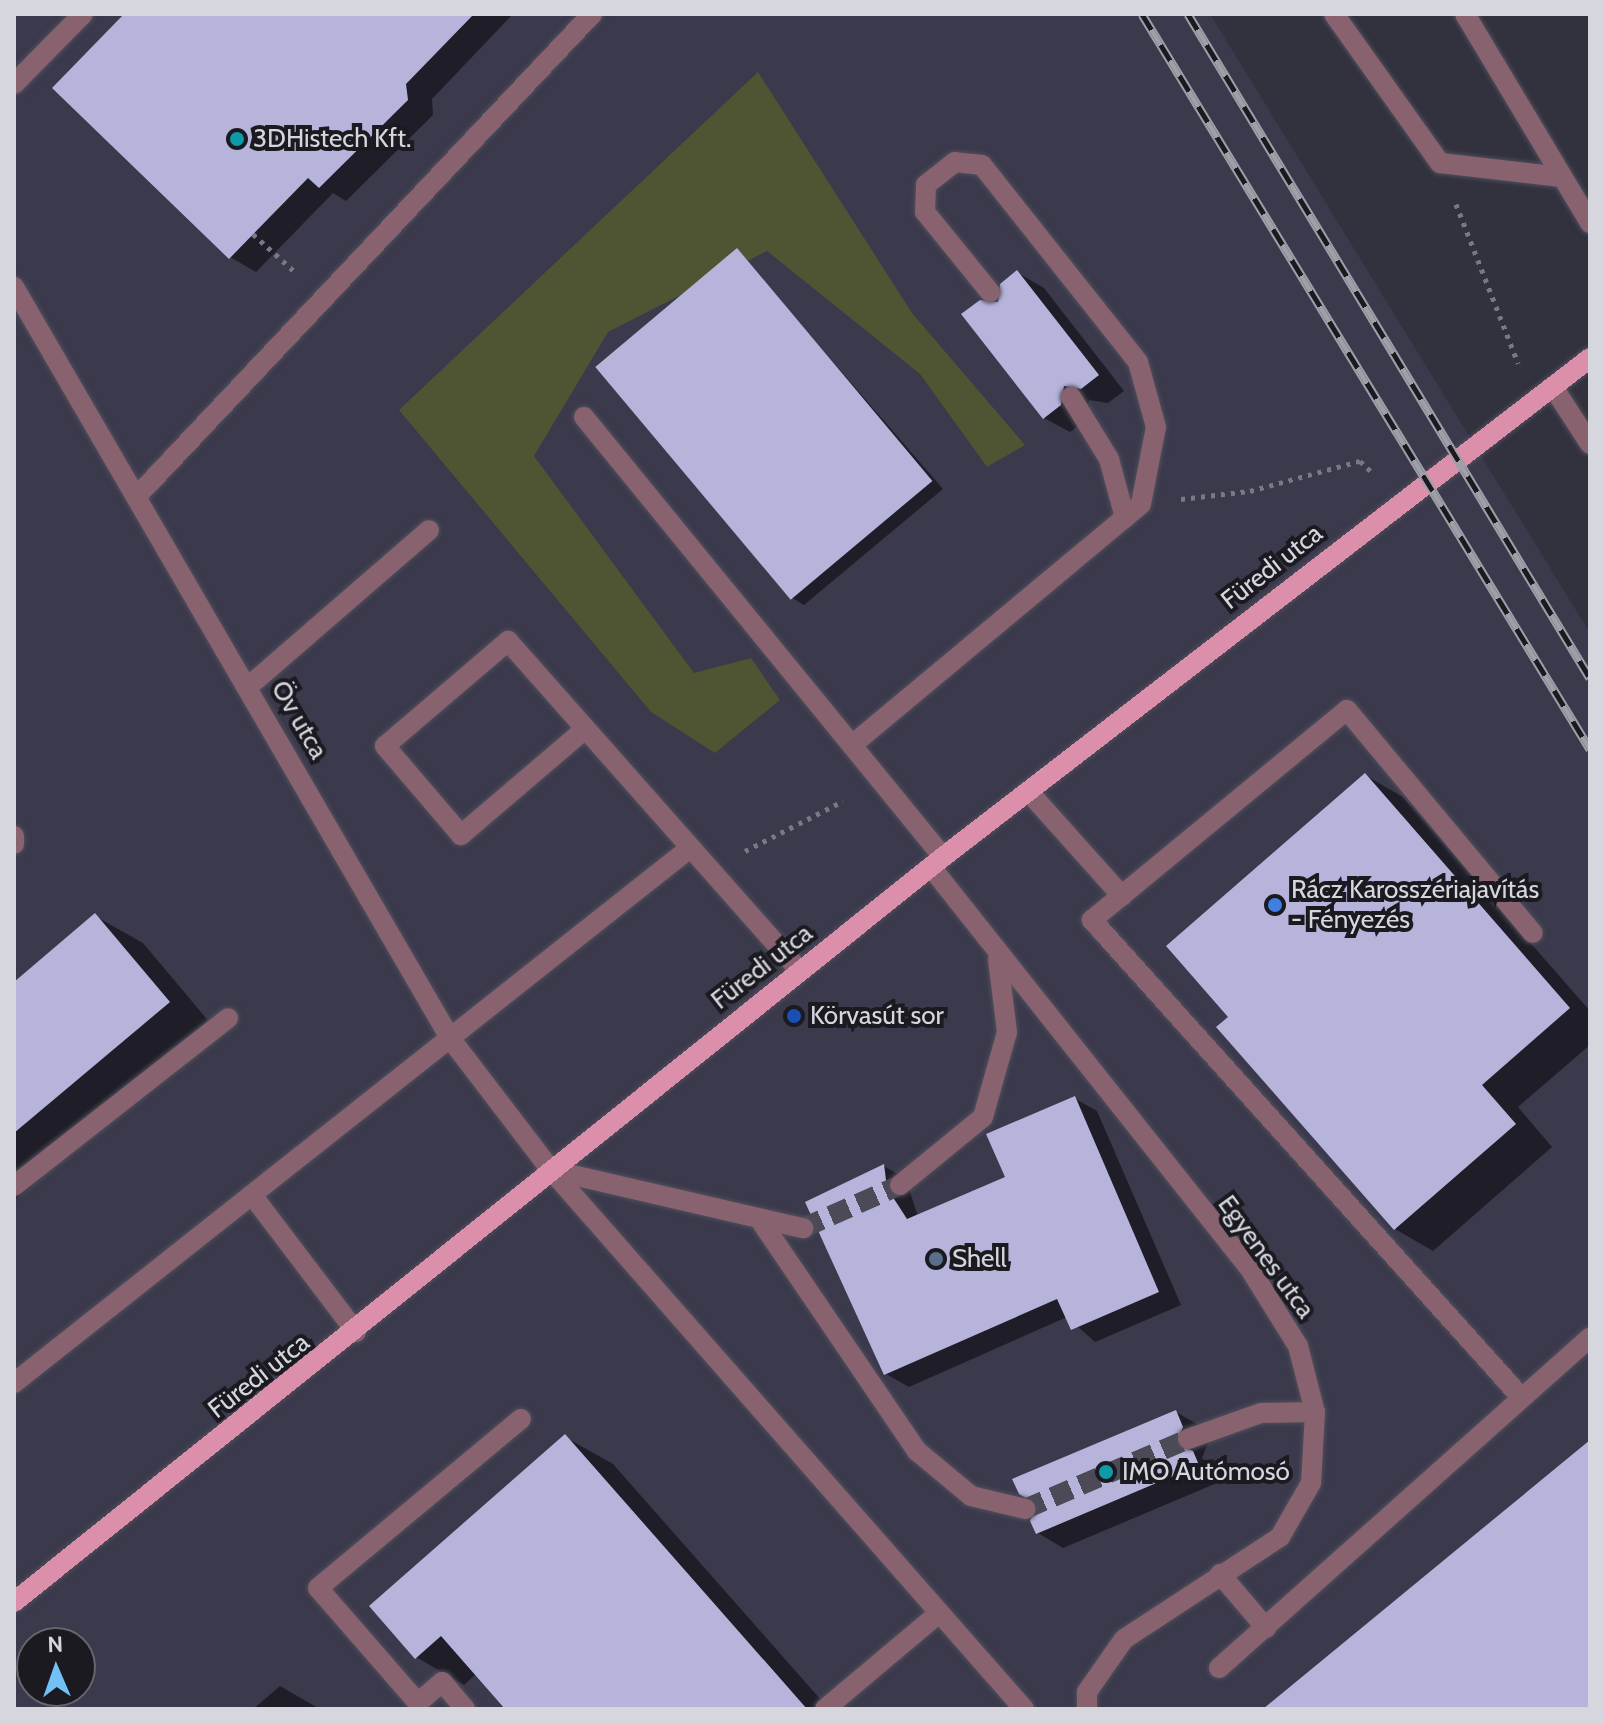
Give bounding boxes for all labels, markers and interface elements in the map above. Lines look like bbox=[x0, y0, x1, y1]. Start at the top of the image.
place label: 3DHistech Kft. bbox=[253, 123, 411, 155]
marker: 3DHistech Kft. bbox=[228, 130, 246, 148]
street label: Füredi utca bbox=[1215, 518, 1329, 616]
street label: Öv utca bbox=[264, 675, 334, 765]
place label: Rácz Karosszériajavítás - Fényezés bbox=[1291, 874, 1539, 936]
marker: Rácz Karosszériajavítás - Fényezés bbox=[1266, 896, 1284, 914]
street label: Füredi utca bbox=[705, 918, 819, 1016]
place label: Körvasút sor bbox=[810, 1000, 944, 1032]
marker: Körvasút sor bbox=[785, 1007, 803, 1025]
street label: Egyenes utca bbox=[1211, 1190, 1321, 1324]
place label: Shell bbox=[952, 1243, 1007, 1275]
marker: Shell bbox=[927, 1250, 945, 1268]
street label: Füredi utca bbox=[202, 1327, 316, 1425]
place label: IMO Autómosó bbox=[1122, 1456, 1290, 1488]
marker: IMO Autómosó bbox=[1097, 1463, 1115, 1481]
north arrow bbox=[16, 1627, 96, 1707]
text: N bbox=[47, 1631, 63, 1658]

